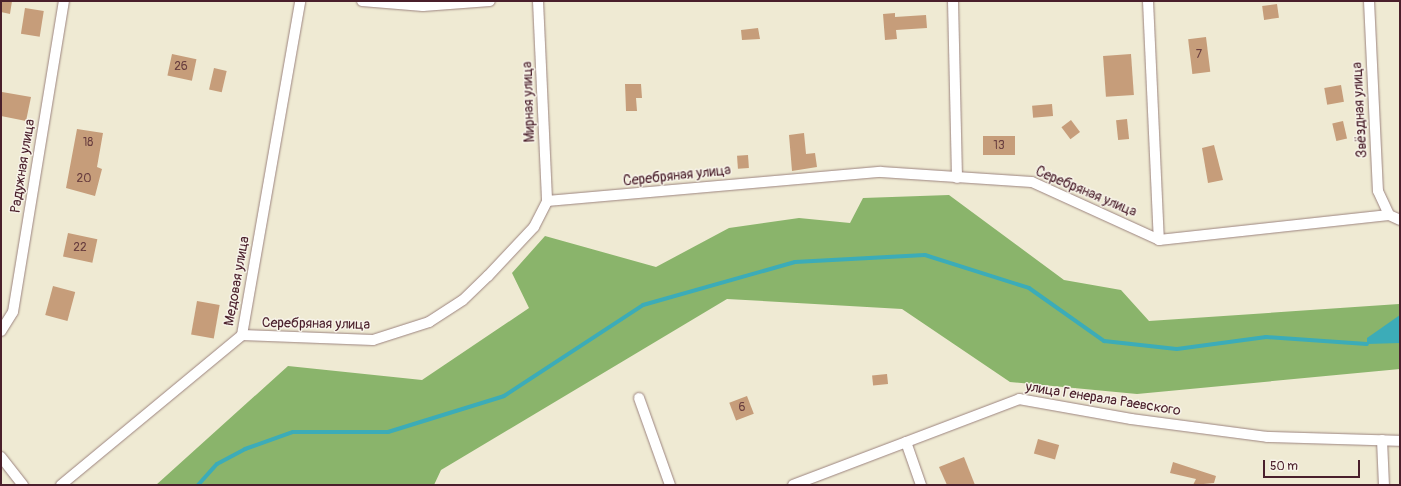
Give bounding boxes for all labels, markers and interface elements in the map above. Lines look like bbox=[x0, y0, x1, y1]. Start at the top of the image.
house number: 7 bbox=[1196, 48, 1202, 62]
house number: 26 bbox=[174, 60, 188, 74]
street label: Мирная улица bbox=[519, 61, 539, 143]
street label: Звёздная улица bbox=[1349, 62, 1371, 158]
street label: Радужная улица bbox=[7, 118, 39, 214]
house number: 18 bbox=[83, 136, 93, 150]
house number: 13 bbox=[993, 139, 1005, 153]
street label: Серебряная улица bbox=[622, 162, 732, 190]
street label: Серебряная улица bbox=[1033, 163, 1139, 221]
house number: 20 bbox=[77, 172, 91, 186]
street label: Медовая улица bbox=[221, 235, 253, 327]
house number: 22 bbox=[73, 241, 87, 255]
street label: Серебряная улица bbox=[262, 315, 370, 333]
street label: улица Генерала Раевского bbox=[1024, 378, 1182, 420]
house number: 6 bbox=[739, 401, 745, 415]
scale bar bbox=[1265, 452, 1362, 478]
text: 50 m bbox=[1270, 459, 1298, 474]

